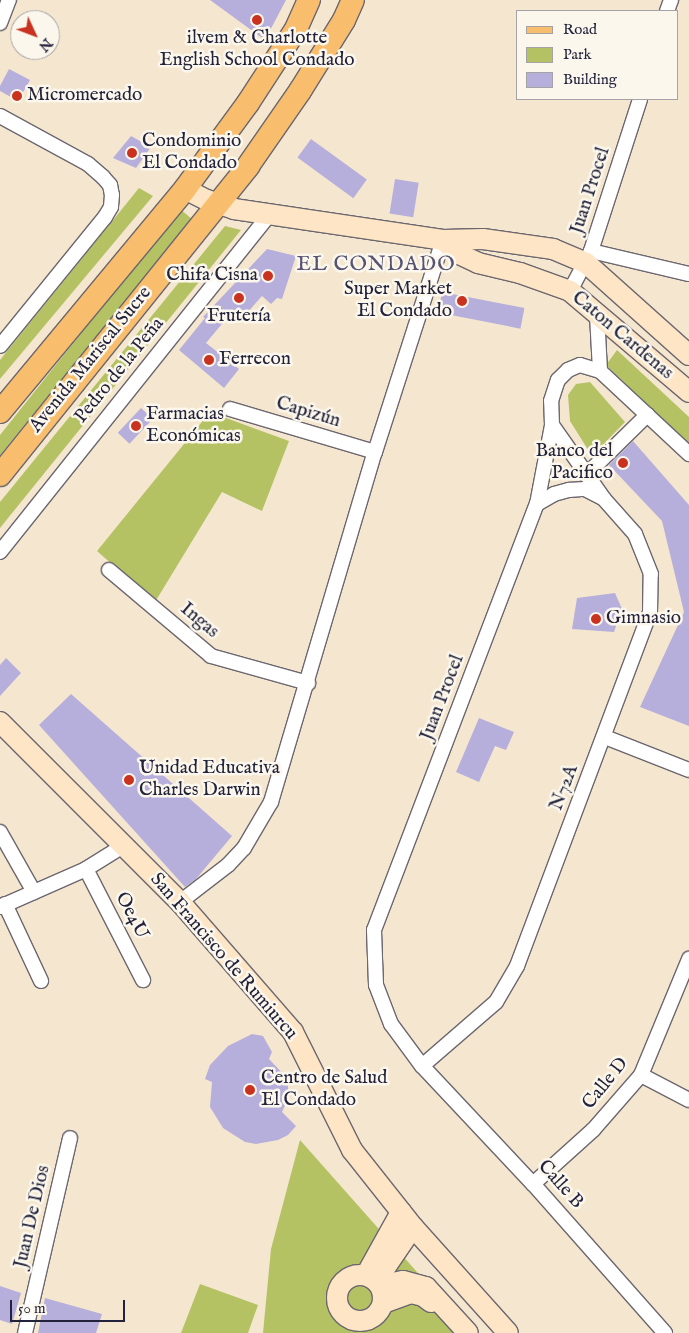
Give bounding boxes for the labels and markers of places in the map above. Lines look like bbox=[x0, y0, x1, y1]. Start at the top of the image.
marker: ilvem & Charlotte English School Condado bbox=[251, 14, 263, 26]
place label: ilvem & Charlotte English School Condado bbox=[159, 28, 355, 72]
place label: Micromercado bbox=[27, 85, 142, 107]
marker: Micromercado bbox=[11, 90, 23, 102]
place label: Condominio El Condado bbox=[142, 131, 241, 175]
marker: Condominio El Condado bbox=[126, 147, 138, 159]
place label: Chifa Cisna bbox=[166, 265, 258, 287]
marker: Chifa Cisna bbox=[262, 270, 274, 282]
place label: Super Market El Condado bbox=[344, 279, 452, 323]
marker: Frutería bbox=[233, 292, 245, 304]
marker: Super Market El Condado bbox=[456, 295, 468, 307]
place label: Frutería bbox=[207, 306, 271, 328]
place label: Ferrecon bbox=[219, 349, 291, 371]
marker: Ferrecon bbox=[203, 354, 215, 366]
place label: Farmacias Económicas bbox=[146, 404, 241, 448]
marker: Farmacias Económicas bbox=[130, 420, 142, 432]
place label: Banco del Pacifico bbox=[535, 441, 613, 485]
marker: Banco del Pacifico bbox=[617, 457, 629, 469]
place label: Gimnasio bbox=[606, 608, 681, 630]
marker: Gimnasio bbox=[590, 613, 602, 625]
place label: Unidad Educativa Charles Darwin bbox=[139, 758, 280, 802]
marker: Unidad Educativa Charles Darwin bbox=[123, 774, 135, 786]
place label: Centro de Salud El Condado bbox=[261, 1068, 387, 1112]
marker: Centro de Salud El Condado bbox=[243, 1083, 257, 1097]

